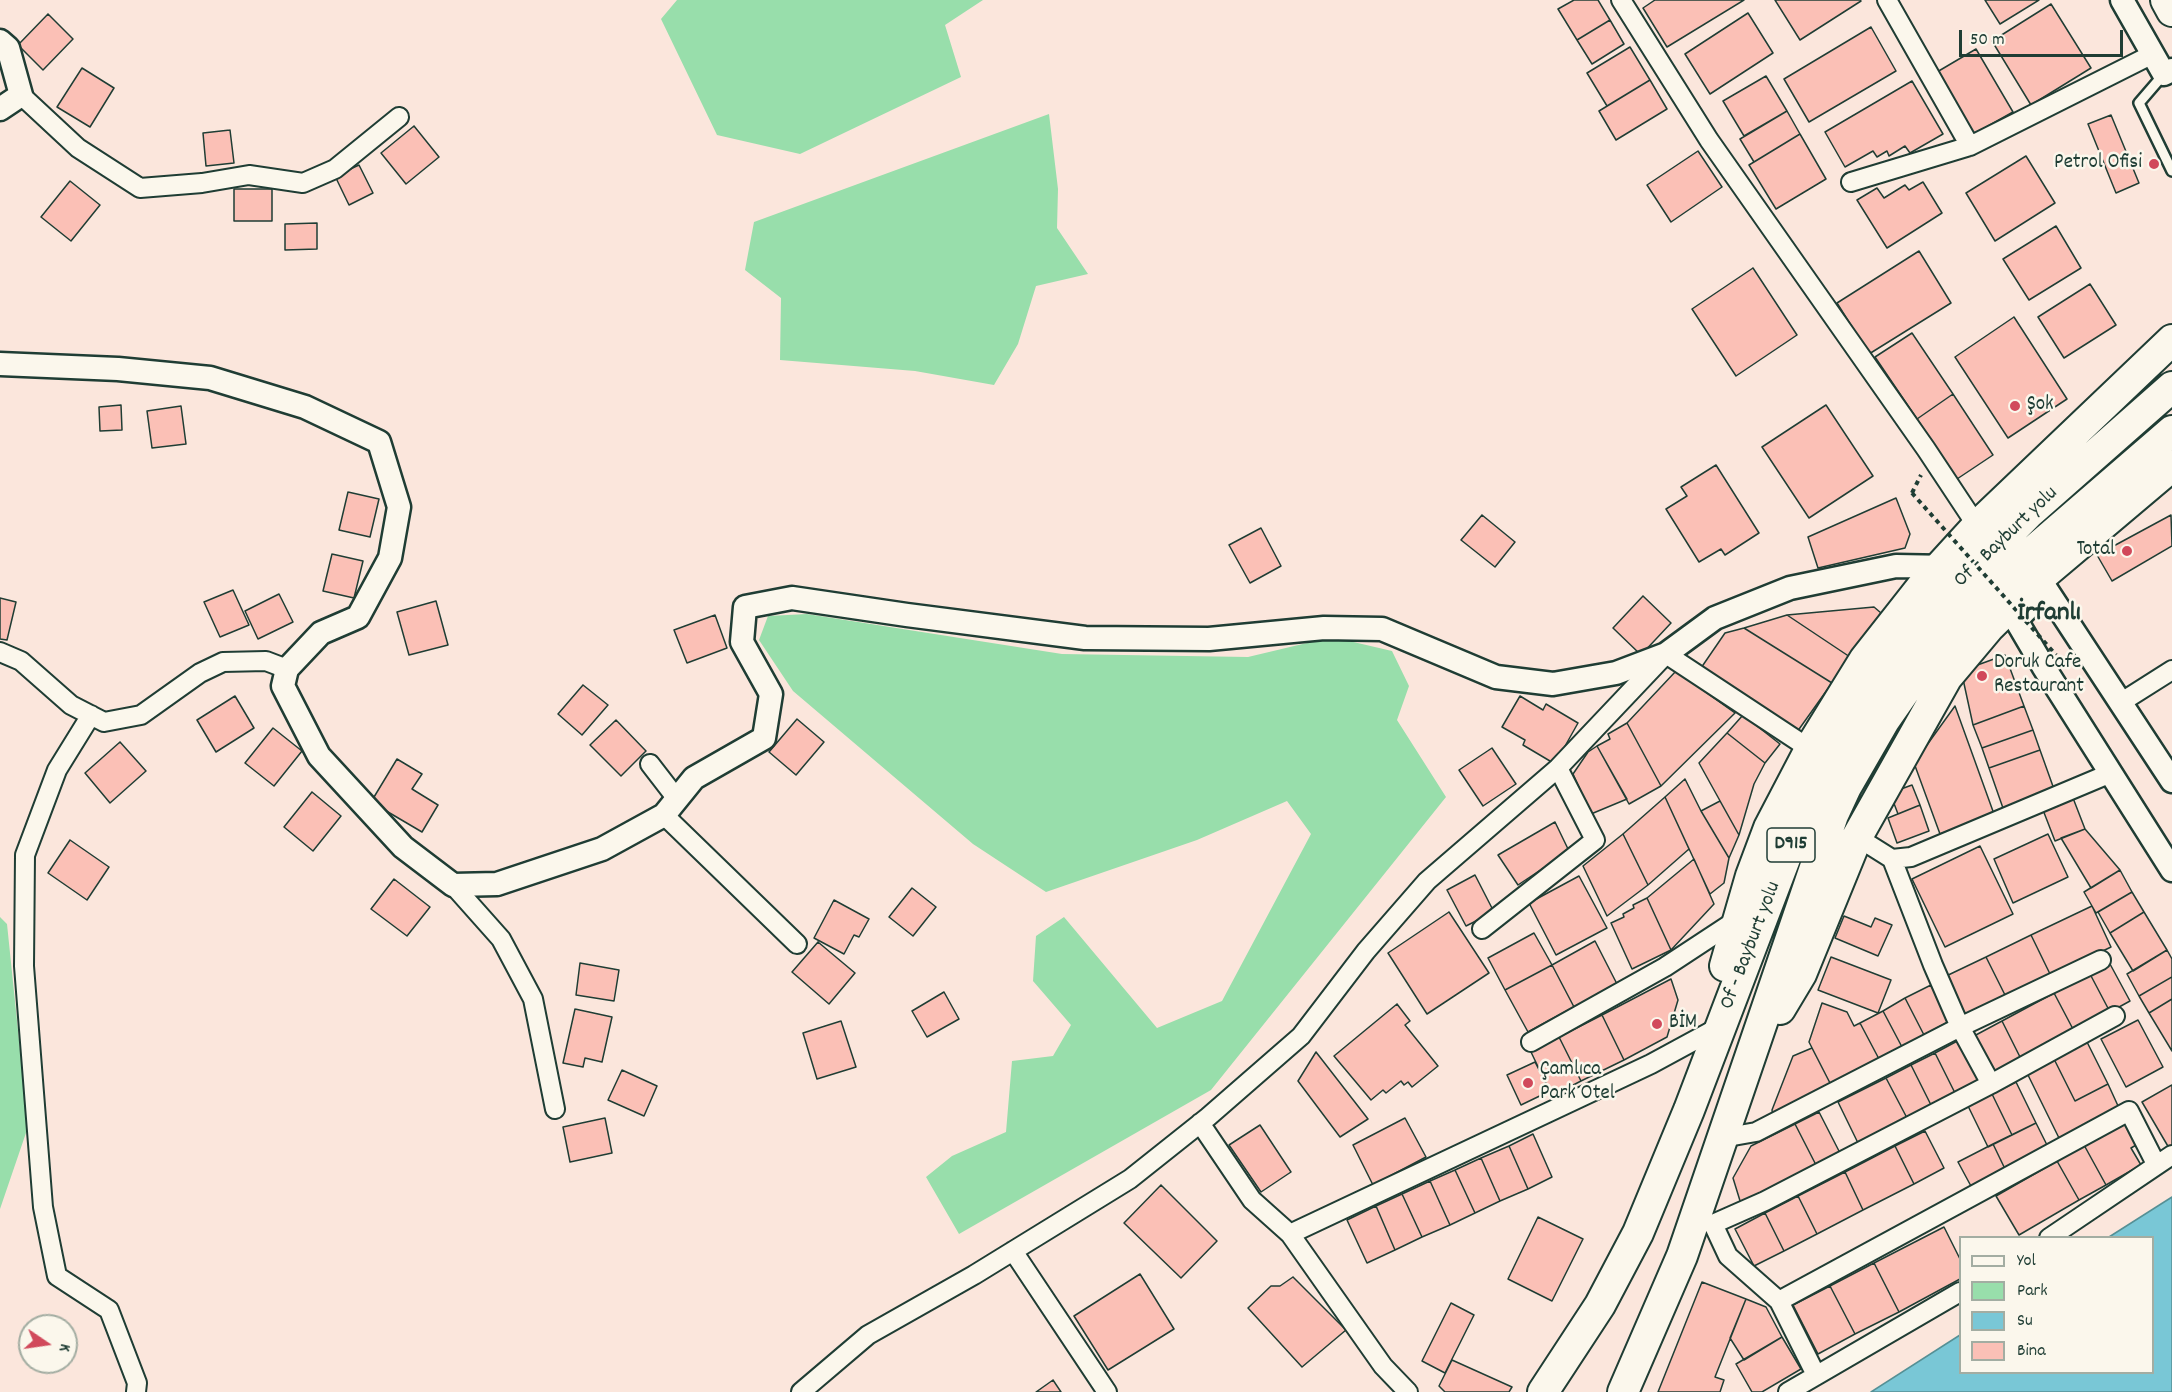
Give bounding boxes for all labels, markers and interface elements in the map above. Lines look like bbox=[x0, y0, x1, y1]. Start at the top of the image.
scale bar bbox=[1962, 18, 2126, 56]
text: 50 m bbox=[1970, 28, 2005, 53]
place label: Petrol Ofisi bbox=[2054, 151, 2142, 177]
marker: Petrol Ofisi bbox=[2147, 157, 2161, 171]
place label: Şok bbox=[2027, 393, 2054, 419]
marker: Şok bbox=[2008, 399, 2022, 413]
street label: Of - Bayburt yolu bbox=[1950, 482, 2064, 594]
place label: Total bbox=[2077, 538, 2115, 564]
marker: Total bbox=[2120, 544, 2134, 558]
district label: İrfanlı bbox=[2017, 599, 2081, 631]
place label: Doruk Cafe Restaurant bbox=[1994, 651, 2084, 701]
marker: Doruk Cafe Restaurant bbox=[1975, 669, 1989, 683]
road number: D915 bbox=[1767, 828, 1815, 862]
street label: Of - Bayburt yolu bbox=[1716, 878, 1788, 1014]
place label: BİM bbox=[1669, 1011, 1697, 1037]
marker: BİM bbox=[1650, 1017, 1664, 1031]
place label: Çamlıca Park Otel bbox=[1540, 1058, 1615, 1108]
marker: Çamlıca Park Otel bbox=[1521, 1076, 1535, 1090]
legend bbox=[1959, 1236, 2154, 1374]
text: Yol bbox=[2017, 1249, 2036, 1274]
text: Park bbox=[2017, 1279, 2048, 1304]
text: Su bbox=[2017, 1309, 2033, 1334]
north arrow bbox=[18, 1314, 78, 1374]
text: Bina bbox=[2017, 1339, 2046, 1364]
text: K bbox=[52, 1342, 76, 1354]

